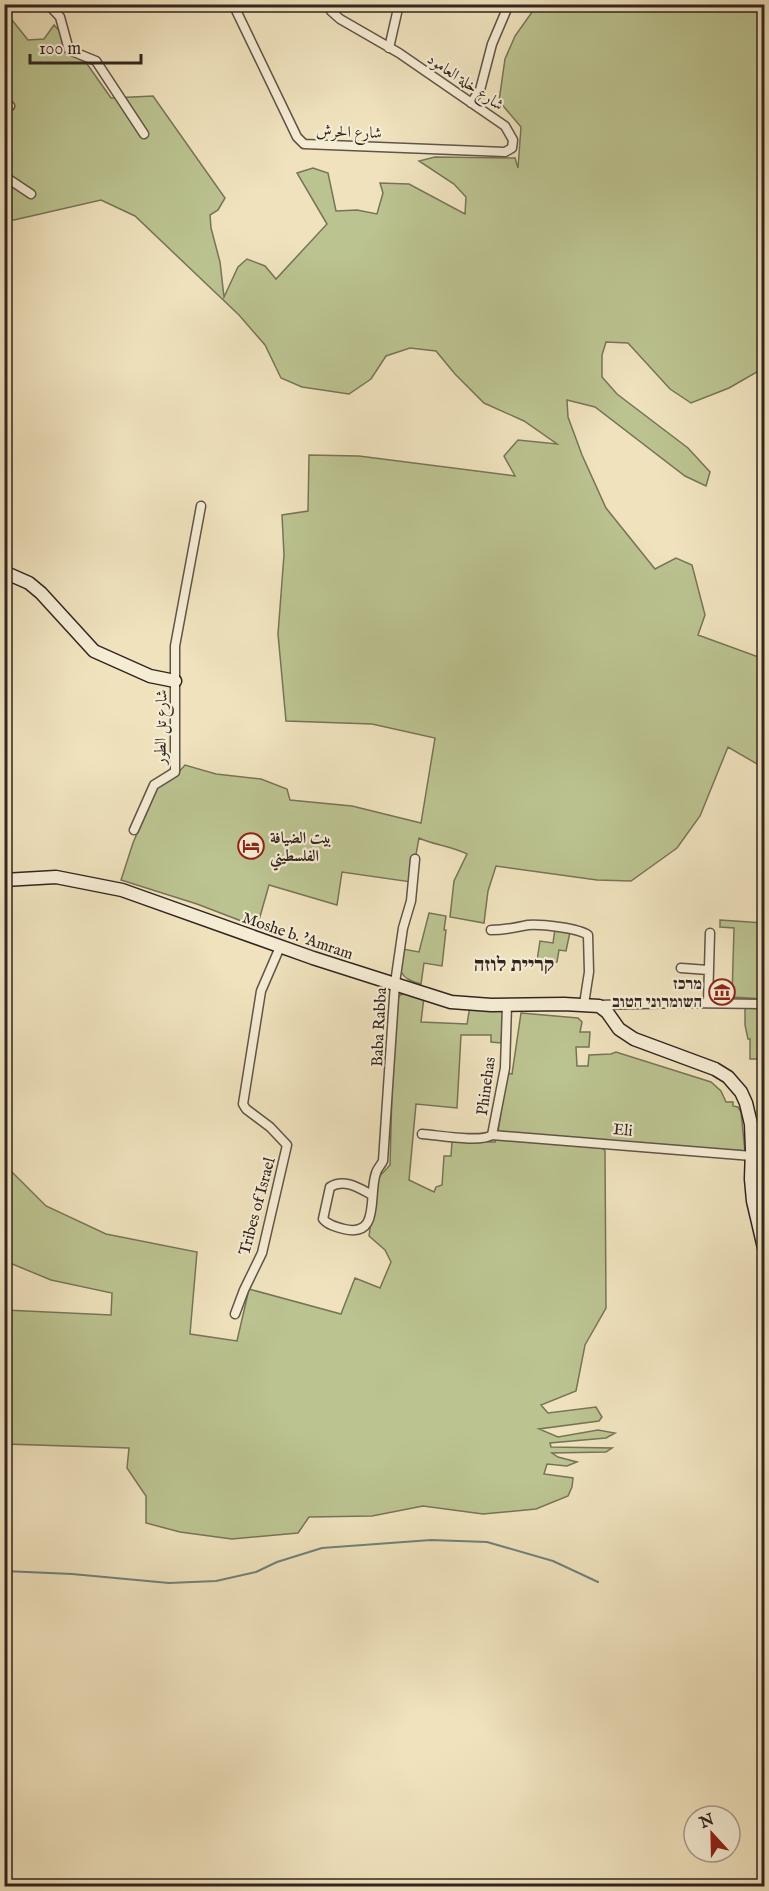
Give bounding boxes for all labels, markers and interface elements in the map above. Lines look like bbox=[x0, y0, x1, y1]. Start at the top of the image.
scale bar bbox=[30, 27, 141, 65]
text: 100 m bbox=[39, 38, 81, 61]
street label: شارع خلة العامود bbox=[421, 50, 507, 117]
street label: شارع الحرش bbox=[315, 122, 382, 146]
street label: شارع تل الطور bbox=[151, 689, 175, 767]
place label: بيت الضيافة الفلسطيني bbox=[270, 829, 331, 871]
hotel icon: بيت الضيافة الفلسطيني bbox=[236, 831, 266, 861]
street label: Moshe b. 'Amram bbox=[239, 909, 355, 965]
district label: קריית לוזה bbox=[474, 953, 554, 978]
place label: מרכז השומרוני הטוב bbox=[612, 975, 702, 1013]
museum icon: מרכז השומרוני הטוב bbox=[707, 977, 737, 1007]
street label: Baba Rabba bbox=[368, 987, 392, 1067]
street label: Phinehas bbox=[473, 1055, 501, 1117]
street label: Eli bbox=[612, 1120, 634, 1142]
street label: Tribes of Israel bbox=[235, 1155, 281, 1258]
north arrow bbox=[682, 1804, 742, 1864]
text: N bbox=[696, 1810, 717, 1834]

